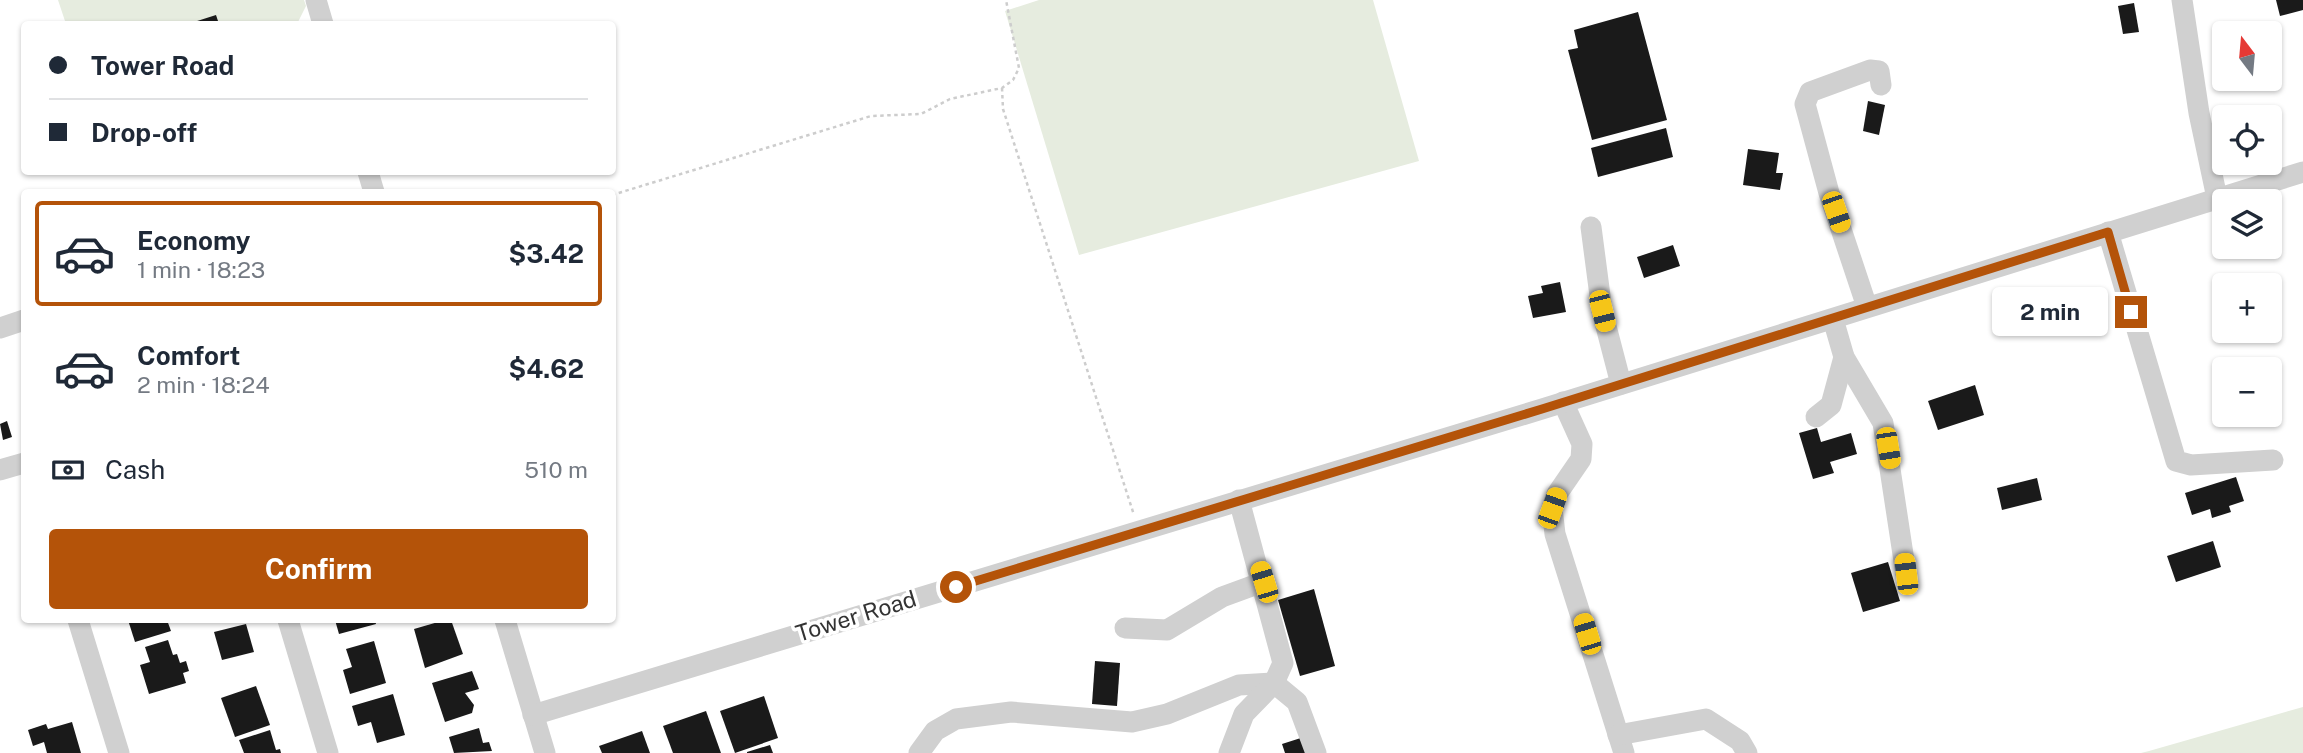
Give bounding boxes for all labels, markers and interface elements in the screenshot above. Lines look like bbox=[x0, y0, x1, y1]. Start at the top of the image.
north arrow bbox=[2212, 21, 2282, 91]
map controls bbox=[2212, 21, 2282, 427]
text: Tower Road bbox=[91, 50, 234, 81]
button: locate bbox=[2212, 105, 2282, 175]
text: Drop-off bbox=[91, 117, 197, 148]
car bbox=[1820, 189, 1853, 235]
button: layers bbox=[2212, 189, 2282, 259]
icon: car bbox=[53, 222, 116, 285]
text: Economy bbox=[137, 225, 250, 256]
text: $3.42 bbox=[509, 238, 584, 269]
text: 1 min · 18:23 bbox=[137, 256, 265, 283]
button: + bbox=[2212, 273, 2282, 343]
car bbox=[1587, 288, 1618, 334]
callout: 2 min bbox=[1991, 288, 2106, 336]
route end bbox=[2115, 296, 2147, 328]
text: 2 min bbox=[2020, 298, 2080, 325]
icon: car bbox=[53, 337, 116, 400]
text: Comfort bbox=[137, 340, 240, 371]
text: $4.62 bbox=[509, 353, 584, 384]
button: − bbox=[2212, 357, 2282, 427]
text: 2 min · 18:24 bbox=[137, 371, 270, 398]
car bbox=[1875, 426, 1902, 470]
icon: cash bbox=[49, 451, 87, 489]
text: Cash bbox=[105, 454, 165, 485]
text: 510 m bbox=[524, 456, 588, 483]
car bbox=[1535, 485, 1570, 531]
button: Confirm bbox=[49, 529, 588, 609]
car bbox=[1894, 552, 1919, 596]
car bbox=[1248, 559, 1281, 605]
route start bbox=[940, 571, 972, 603]
street label: Tower Road bbox=[792, 584, 919, 647]
car bbox=[1571, 611, 1604, 657]

